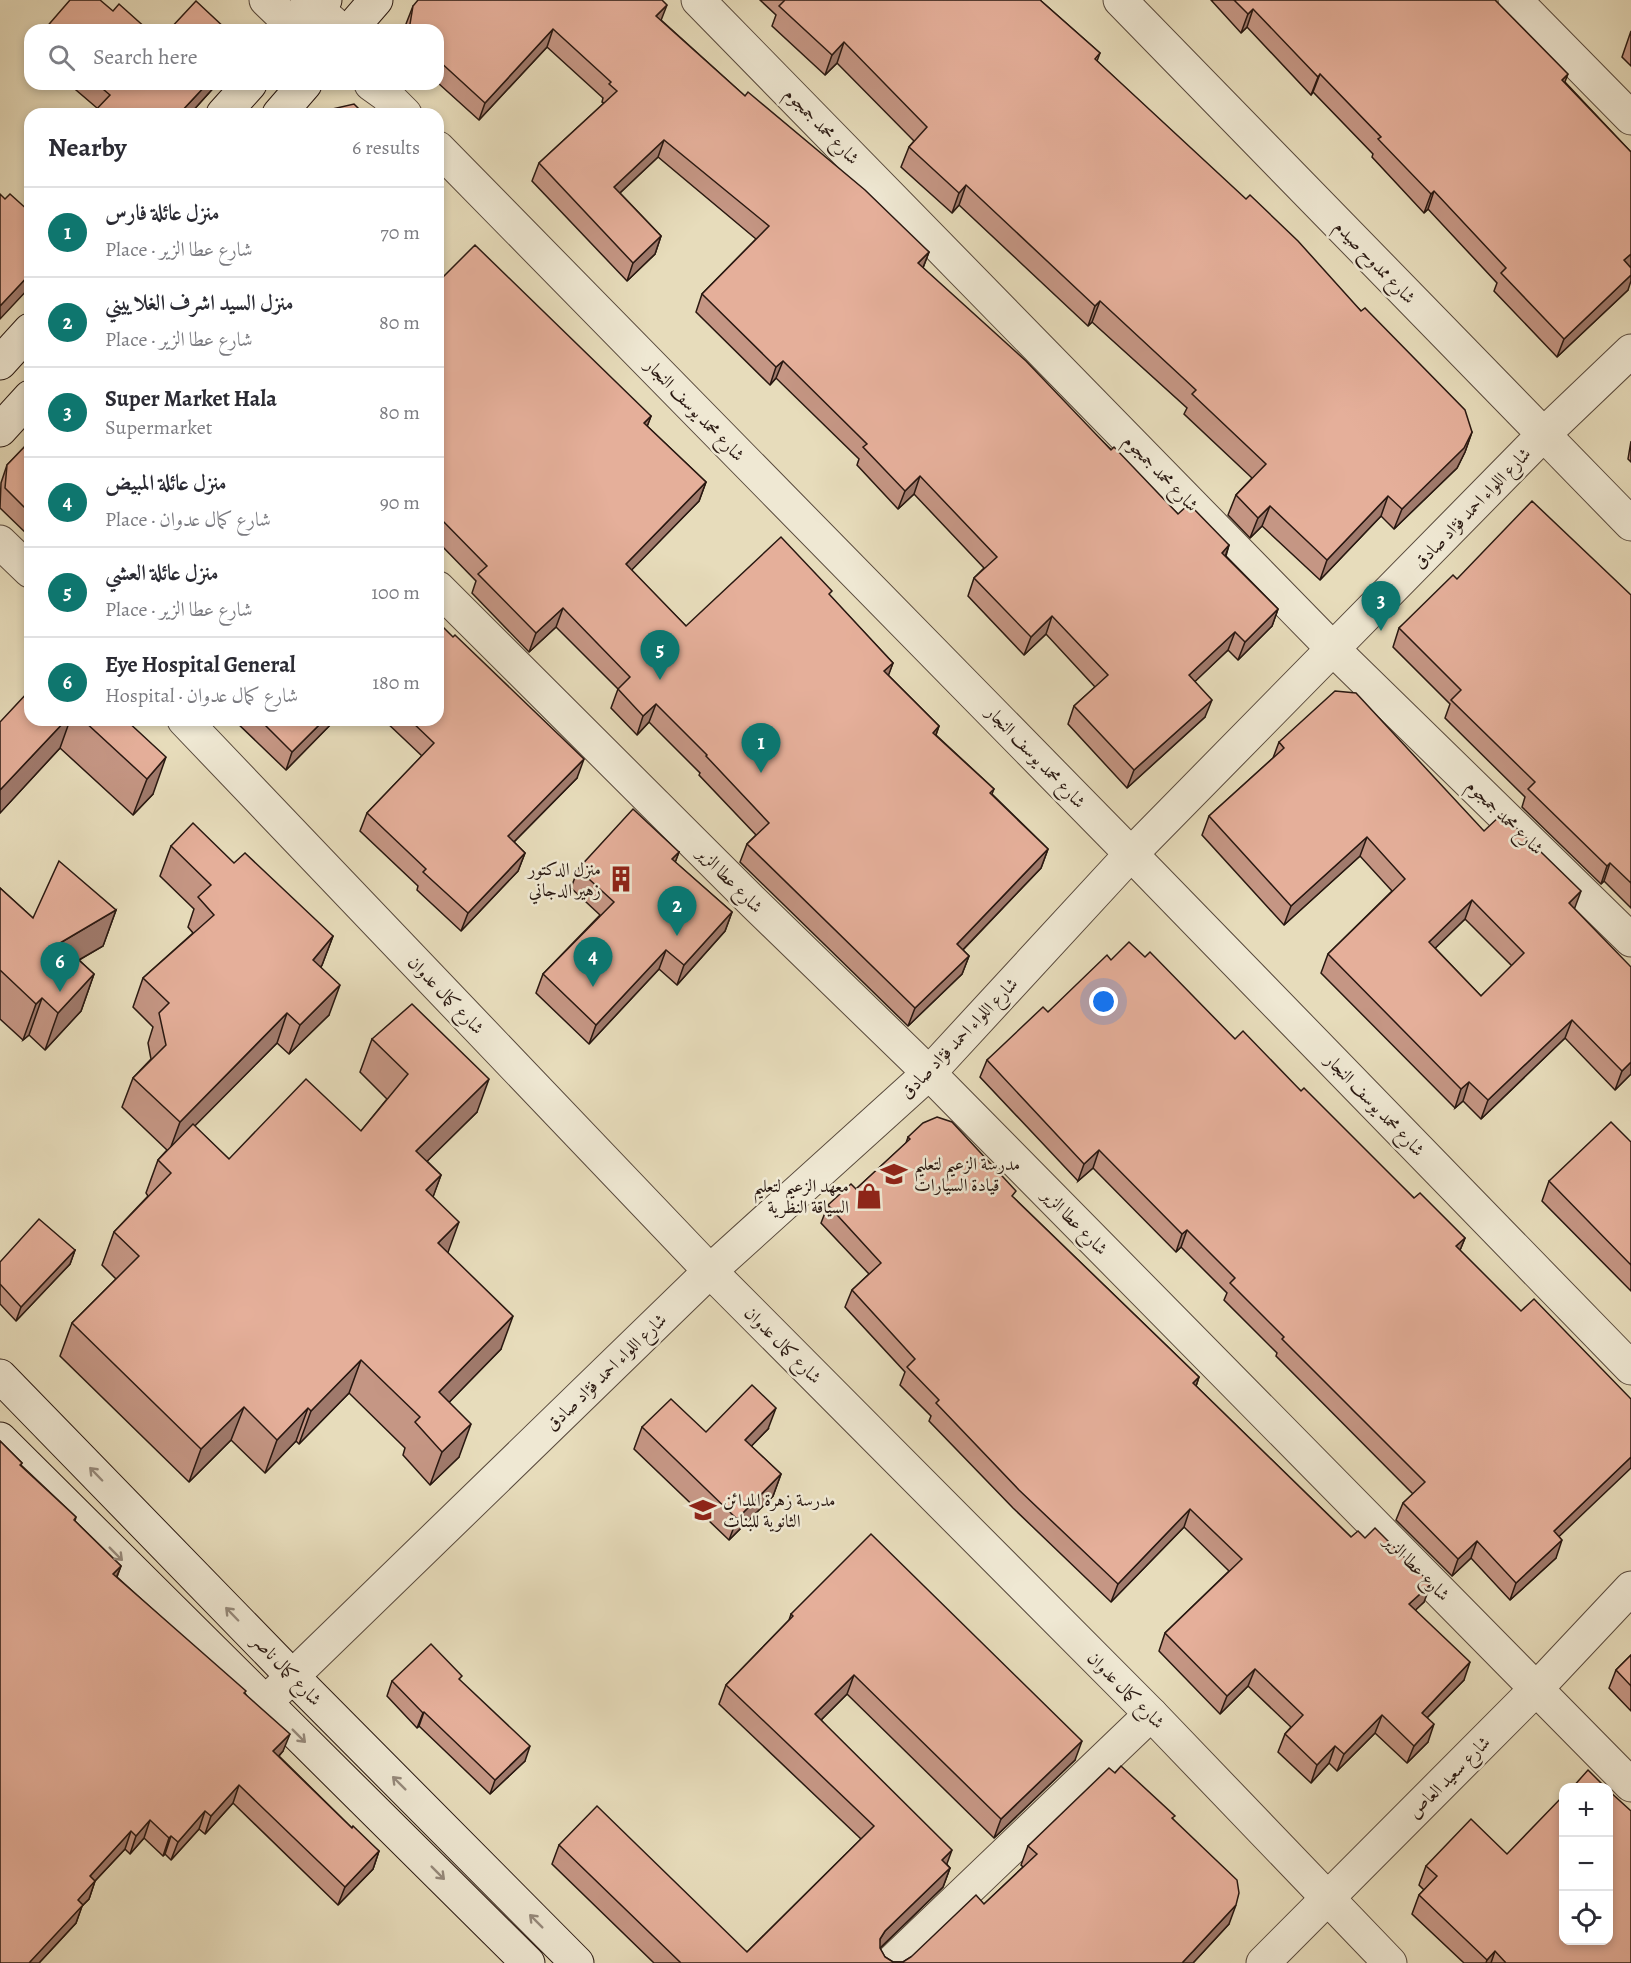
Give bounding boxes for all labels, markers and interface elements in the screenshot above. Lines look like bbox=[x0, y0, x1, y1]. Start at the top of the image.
search box bbox=[24, 24, 444, 90]
icon: search bbox=[45, 41, 78, 74]
text: Search here bbox=[93, 42, 198, 72]
street label: شارع محمد جمجوم bbox=[776, 82, 865, 173]
text: Nearby bbox=[48, 130, 127, 165]
text: 6 results bbox=[352, 134, 420, 161]
text: منزل عائلة فارس bbox=[105, 198, 220, 228]
street label: شارع ممدوح صيدم bbox=[1326, 215, 1421, 312]
text: 1 bbox=[64, 219, 71, 246]
text: 70 m bbox=[380, 219, 420, 246]
text: Place · شارع عطا الزير bbox=[105, 236, 253, 263]
text: منزل السيد اشرف الغلاييني bbox=[105, 288, 294, 318]
text: 2 bbox=[63, 309, 72, 336]
text: 80 m bbox=[379, 309, 420, 336]
text: Place · شارع عطا الزير bbox=[105, 326, 253, 353]
street label: شارع محمد يوسف النجار bbox=[636, 352, 750, 469]
text: Super Market Hala bbox=[105, 384, 277, 414]
text: 3 bbox=[63, 399, 72, 426]
text: 80 m bbox=[379, 399, 420, 426]
text: Supermarket bbox=[105, 414, 212, 441]
street label: شارع محمد جمجوم bbox=[1115, 429, 1204, 520]
street label: شارع اللواء احمد فؤاد صادق bbox=[1408, 442, 1538, 576]
text: منزل عائلة المبيض bbox=[105, 468, 227, 498]
text: 4 bbox=[63, 489, 72, 516]
text: 90 m bbox=[380, 489, 420, 516]
text: Place · شارع كمال عدوان bbox=[105, 506, 271, 533]
text: منزل عائلة العشي bbox=[105, 558, 218, 588]
text: 5 bbox=[63, 579, 72, 606]
text: 100 m bbox=[371, 579, 420, 606]
pin: 3 bbox=[1362, 582, 1400, 631]
text: Place · شارع عطا الزير bbox=[105, 596, 253, 623]
pin: 5 bbox=[640, 630, 680, 680]
text: Eye Hospital General bbox=[105, 650, 296, 680]
text: 6 bbox=[63, 669, 72, 696]
text: 180 m bbox=[372, 669, 420, 696]
text: Hospital · شارع كمال عدوان bbox=[105, 682, 298, 709]
street label: شارع محمد يوسف النجار bbox=[977, 699, 1091, 816]
pin: 1 bbox=[742, 724, 780, 773]
street label: شارع محمد جمجوم bbox=[1458, 774, 1549, 863]
street label: شارع عطا الزير bbox=[688, 840, 768, 920]
place label: منزل الدكتور زهير الدجاني bbox=[526, 857, 601, 905]
building icon: منزل الدكتور زهير الدجاني bbox=[606, 864, 636, 894]
pin: 2 bbox=[658, 886, 696, 936]
pin: 4 bbox=[574, 938, 612, 987]
pin: 6 bbox=[40, 942, 80, 992]
street label: شارع كمال عدوان bbox=[400, 951, 490, 1042]
street label: شارع اللواء احمد فؤاد صادق bbox=[895, 972, 1025, 1106]
your location bbox=[1089, 987, 1118, 1016]
street label: شارع محمد يوسف النجار bbox=[1316, 1047, 1430, 1164]
place label: مدرسة الزعيم لتعليم قيادة السيارات bbox=[914, 1152, 1020, 1197]
school or university icon: مدرسة الزعيم لتعليم قيادة السيارات bbox=[879, 1159, 909, 1189]
place label: معهد الزعيم لتعليم السياقة النظرية bbox=[753, 1174, 849, 1219]
shop icon: معهد الزعيم لتعليم السياقة النظرية bbox=[854, 1181, 884, 1211]
street label: شارع عطا الزير bbox=[1033, 1182, 1113, 1262]
street label: شارع كمال عدوان bbox=[737, 1301, 827, 1391]
street label: شارع اللواء احمد فؤاد صادق bbox=[540, 1308, 674, 1438]
one-way arrow bbox=[89, 1467, 103, 1482]
place label: مدرسة زهرة المدائن الثانوية للبنات bbox=[723, 1488, 836, 1533]
school or university icon: مدرسة زهرة المدائن الثانوية للبنات bbox=[688, 1495, 718, 1525]
street label: شارع عطا الزير bbox=[1375, 1528, 1455, 1608]
one-way arrow bbox=[108, 1547, 123, 1562]
one-way arrow bbox=[226, 1607, 240, 1622]
street label: شارع كمال ناصر bbox=[243, 1628, 327, 1713]
street label: شارع كمال عدوان bbox=[1080, 1646, 1170, 1736]
one-way arrow bbox=[291, 1729, 306, 1744]
street label: شارع سعيد العاص bbox=[1402, 1730, 1498, 1826]
one-way arrow bbox=[391, 1775, 406, 1790]
map controls bbox=[1559, 1783, 1613, 1945]
button: + bbox=[1559, 1783, 1613, 1837]
button: − bbox=[1559, 1837, 1613, 1891]
one-way arrow bbox=[430, 1866, 445, 1881]
button: locate bbox=[1559, 1891, 1613, 1945]
one-way arrow bbox=[528, 1914, 543, 1929]

